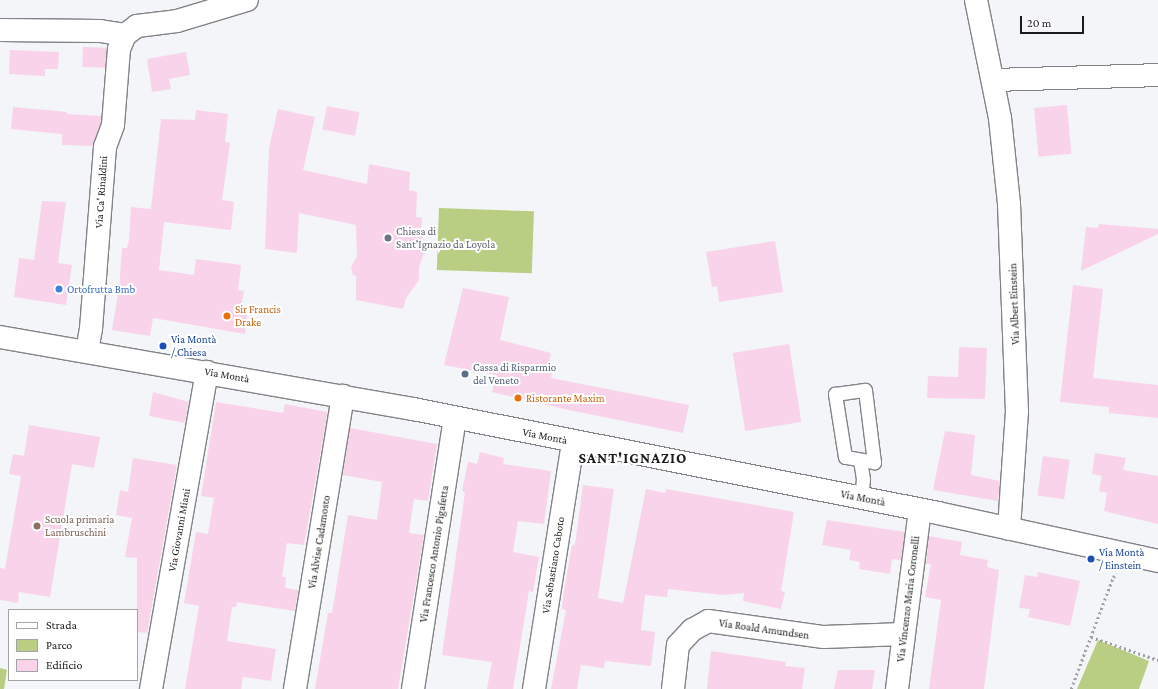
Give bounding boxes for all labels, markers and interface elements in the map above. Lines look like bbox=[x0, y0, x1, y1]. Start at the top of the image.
scale bar bbox=[1022, 8, 1086, 34]
text: 20 m bbox=[1027, 16, 1051, 30]
street label: Via Ca' Rinaldini bbox=[92, 155, 110, 229]
place label: Chiesa di Sant'Ignazio da Loyola bbox=[396, 225, 495, 251]
marker: Chiesa di Sant'Ignazio da Loyola bbox=[383, 233, 393, 243]
street label: Via Albert Einstein bbox=[1006, 263, 1022, 345]
place label: Ortofrutta Bmb bbox=[67, 282, 135, 296]
marker: Ortofrutta Bmb bbox=[54, 284, 64, 294]
place label: Sir Francis Drake bbox=[235, 303, 281, 329]
marker: Sir Francis Drake bbox=[222, 311, 232, 321]
place label: Via Montà / Chiesa bbox=[171, 333, 216, 359]
marker: Via Montà / Chiesa bbox=[158, 341, 168, 351]
place label: Cassa di Risparmio del Veneto bbox=[473, 361, 556, 387]
street label: Via Montà bbox=[204, 365, 250, 385]
marker: Cassa di Risparmio del Veneto bbox=[460, 369, 470, 379]
place label: Ristorante Maxim bbox=[526, 391, 605, 405]
marker: Ristorante Maxim bbox=[513, 393, 523, 403]
street label: Via Montà bbox=[522, 425, 568, 447]
district label: SANT'IGNAZIO bbox=[579, 450, 687, 468]
street label: Via Francesco Antonio Pigafetta bbox=[417, 485, 451, 623]
street label: Via Giovanni Miani bbox=[165, 487, 193, 573]
street label: Via Montà bbox=[840, 487, 886, 509]
street label: Via Alvise Cadamosto bbox=[305, 494, 333, 590]
place label: Scuola primaria Lambruschini bbox=[45, 513, 114, 539]
street label: Via Sebastiano Caboto bbox=[539, 516, 567, 614]
marker: Scuola primaria Lambruschini bbox=[32, 521, 42, 531]
street label: Via Vincenzo Maria Coronelli bbox=[894, 535, 922, 663]
place label: Via Montà / Einstein bbox=[1099, 546, 1144, 572]
marker: Via Montà / Einstein bbox=[1086, 554, 1096, 564]
legend bbox=[8, 609, 138, 681]
street label: Via Roald Amundsen bbox=[718, 616, 810, 642]
text: Strada bbox=[46, 618, 77, 632]
text: Parco bbox=[46, 638, 72, 652]
text: Edificio bbox=[46, 658, 82, 672]

